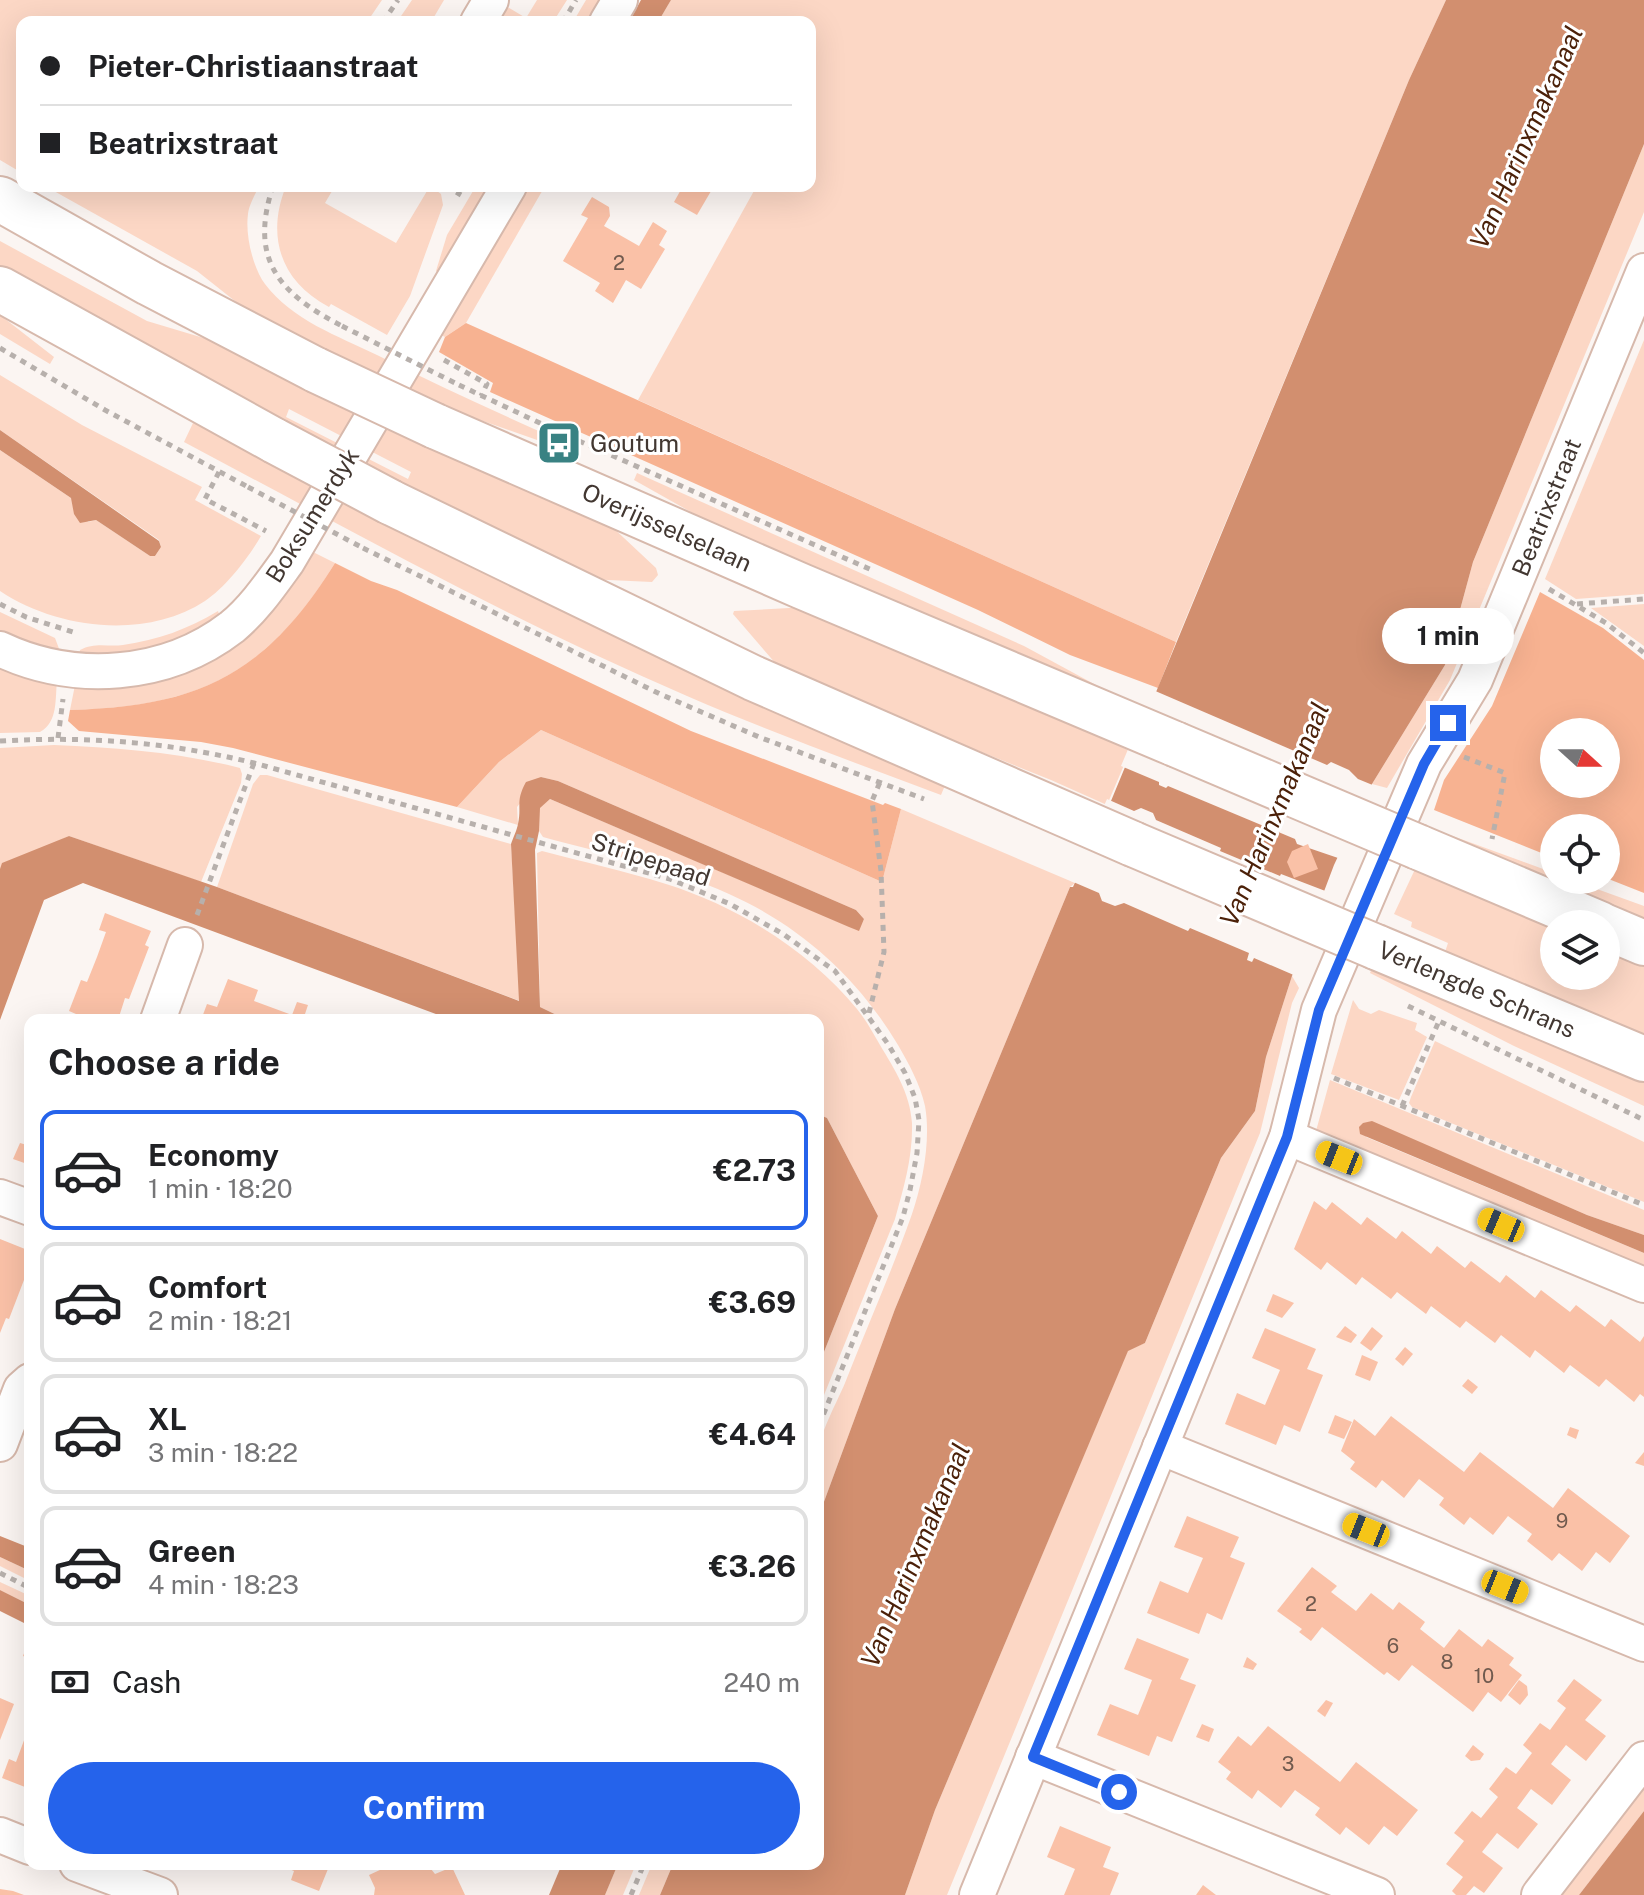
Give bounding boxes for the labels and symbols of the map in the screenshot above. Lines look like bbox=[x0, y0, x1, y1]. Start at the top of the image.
water label: Van Harinxmakanaal bbox=[1463, 21, 1589, 253]
house number: 2 bbox=[613, 251, 625, 275]
bus stop icon: Goutum bbox=[535, 419, 583, 467]
place label: Goutum bbox=[590, 429, 679, 457]
street label: Beatrixstraat bbox=[1506, 434, 1586, 580]
street label: Boksumerdyk bbox=[259, 443, 365, 587]
street label: Overijsselselaan bbox=[578, 477, 756, 577]
callout: 1 min bbox=[1382, 607, 1514, 663]
water label: Van Harinxmakanaal bbox=[1213, 697, 1335, 931]
route end bbox=[1430, 705, 1466, 741]
north arrow bbox=[1540, 718, 1620, 798]
street label: Stripepaad bbox=[588, 827, 714, 891]
street label: Verlengde Schrans bbox=[1374, 935, 1580, 1043]
car bbox=[1312, 1138, 1366, 1178]
car bbox=[1474, 1205, 1528, 1245]
water label: Van Harinxmakanaal bbox=[854, 1438, 976, 1672]
house number: 9 bbox=[1556, 1509, 1568, 1533]
car bbox=[1339, 1510, 1393, 1550]
car bbox=[1478, 1567, 1532, 1607]
house number: 2 bbox=[1305, 1592, 1317, 1616]
house number: 6 bbox=[1387, 1634, 1399, 1658]
house number: 8 bbox=[1441, 1650, 1453, 1674]
house number: 10 bbox=[1474, 1664, 1494, 1688]
house number: 3 bbox=[1282, 1752, 1294, 1776]
route start bbox=[1101, 1774, 1137, 1810]

